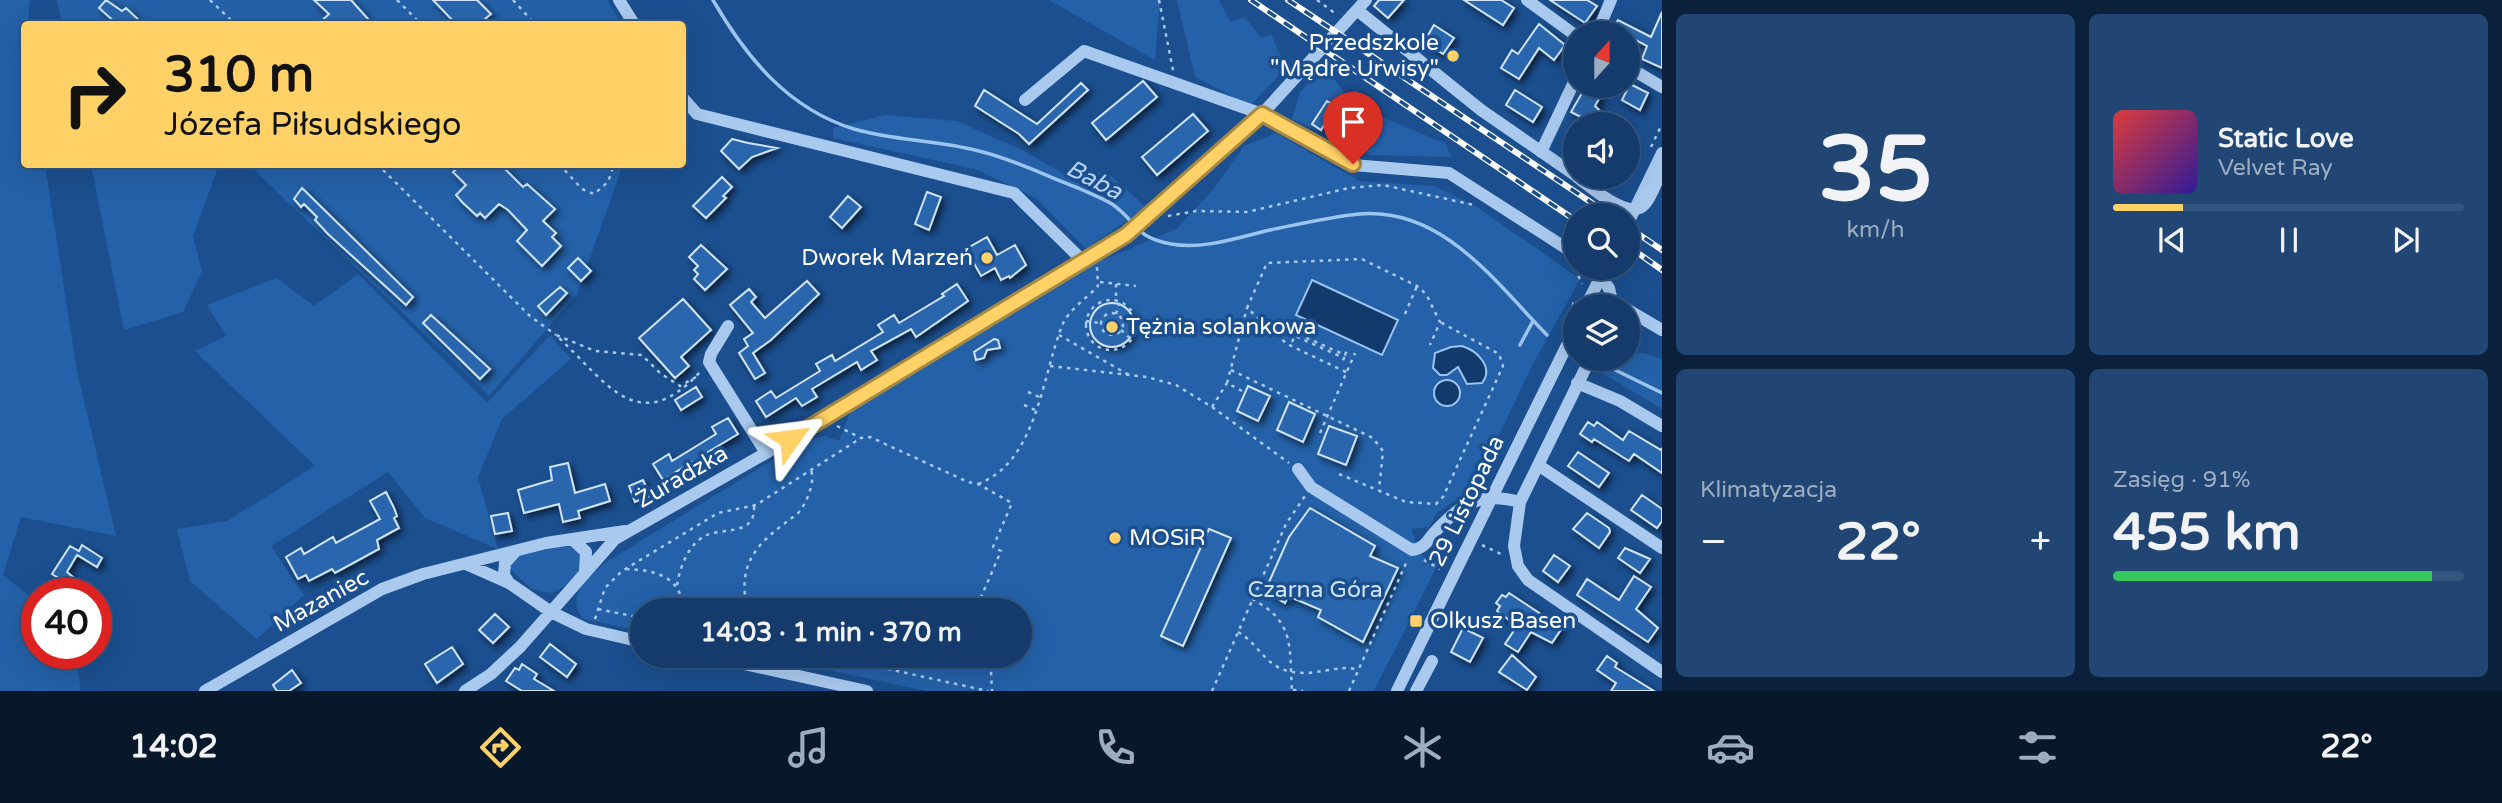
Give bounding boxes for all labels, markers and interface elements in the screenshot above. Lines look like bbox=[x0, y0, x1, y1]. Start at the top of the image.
north arrow bbox=[1563, 21, 1640, 98]
map controls bbox=[1563, 21, 1640, 371]
place label: Przedszkole "Mądre Urwisy" bbox=[1270, 29, 1439, 83]
text: 310 m bbox=[164, 46, 314, 105]
marker: Przedszkole "Mądre Urwisy" bbox=[1445, 48, 1461, 64]
icon: right bbox=[49, 49, 140, 140]
pin bbox=[1323, 92, 1383, 164]
icon: arrive bbox=[1334, 103, 1372, 141]
text: Józefa Piłsudskiego bbox=[164, 106, 462, 144]
button: sound bbox=[1563, 112, 1640, 189]
text: 35 bbox=[1818, 115, 1933, 225]
text: Static Love bbox=[2218, 123, 2354, 154]
water label: Baba bbox=[1061, 154, 1127, 206]
text: Velvet Ray bbox=[2218, 154, 2333, 182]
button: search bbox=[1563, 203, 1640, 280]
text: km/h bbox=[1847, 216, 1904, 244]
icon: previous bbox=[2153, 221, 2191, 259]
icon: pause bbox=[2270, 221, 2308, 259]
icon: next bbox=[2387, 221, 2425, 259]
place label: Dworek Marzeń bbox=[801, 244, 973, 272]
marker: Dworek Marzeń bbox=[979, 250, 995, 266]
button: layers bbox=[1563, 294, 1640, 371]
place label: Tężnia solankowa bbox=[1126, 313, 1317, 341]
marker: Tężnia solankowa bbox=[1104, 319, 1120, 335]
position arrow bbox=[753, 402, 827, 476]
street label: 29 Listopada bbox=[1423, 431, 1511, 571]
street label: Żuradzka bbox=[631, 439, 733, 515]
text: Zasięg · 91% bbox=[2113, 466, 2250, 494]
text: Klimatyzacja bbox=[1700, 476, 1837, 504]
text: 455 km bbox=[2113, 501, 2301, 564]
text: 22° bbox=[1836, 511, 1921, 574]
text: − bbox=[1700, 519, 1727, 565]
text: + bbox=[2030, 519, 2051, 565]
place label: MOSiR bbox=[1129, 524, 1206, 552]
marker: MOSiR bbox=[1107, 530, 1123, 546]
street label: Mazaniec bbox=[268, 563, 374, 639]
park label: Czarna Góra bbox=[1247, 576, 1383, 604]
speed limit sign: 40 bbox=[21, 578, 112, 669]
place label: Olkusz Basen bbox=[1430, 607, 1576, 635]
marker: Olkusz Basen bbox=[1408, 613, 1424, 629]
text: 14:03 · 1 min · 370 m bbox=[700, 617, 962, 648]
icon: directions bbox=[476, 723, 525, 772]
icon: music bbox=[784, 723, 833, 772]
icon: phone bbox=[1091, 723, 1140, 772]
icon: climate bbox=[1398, 723, 1447, 772]
icon: car bbox=[1706, 723, 1755, 772]
icon: filters bbox=[2013, 723, 2062, 772]
text: 14:02 bbox=[129, 728, 218, 766]
text: 22° bbox=[2320, 728, 2373, 766]

